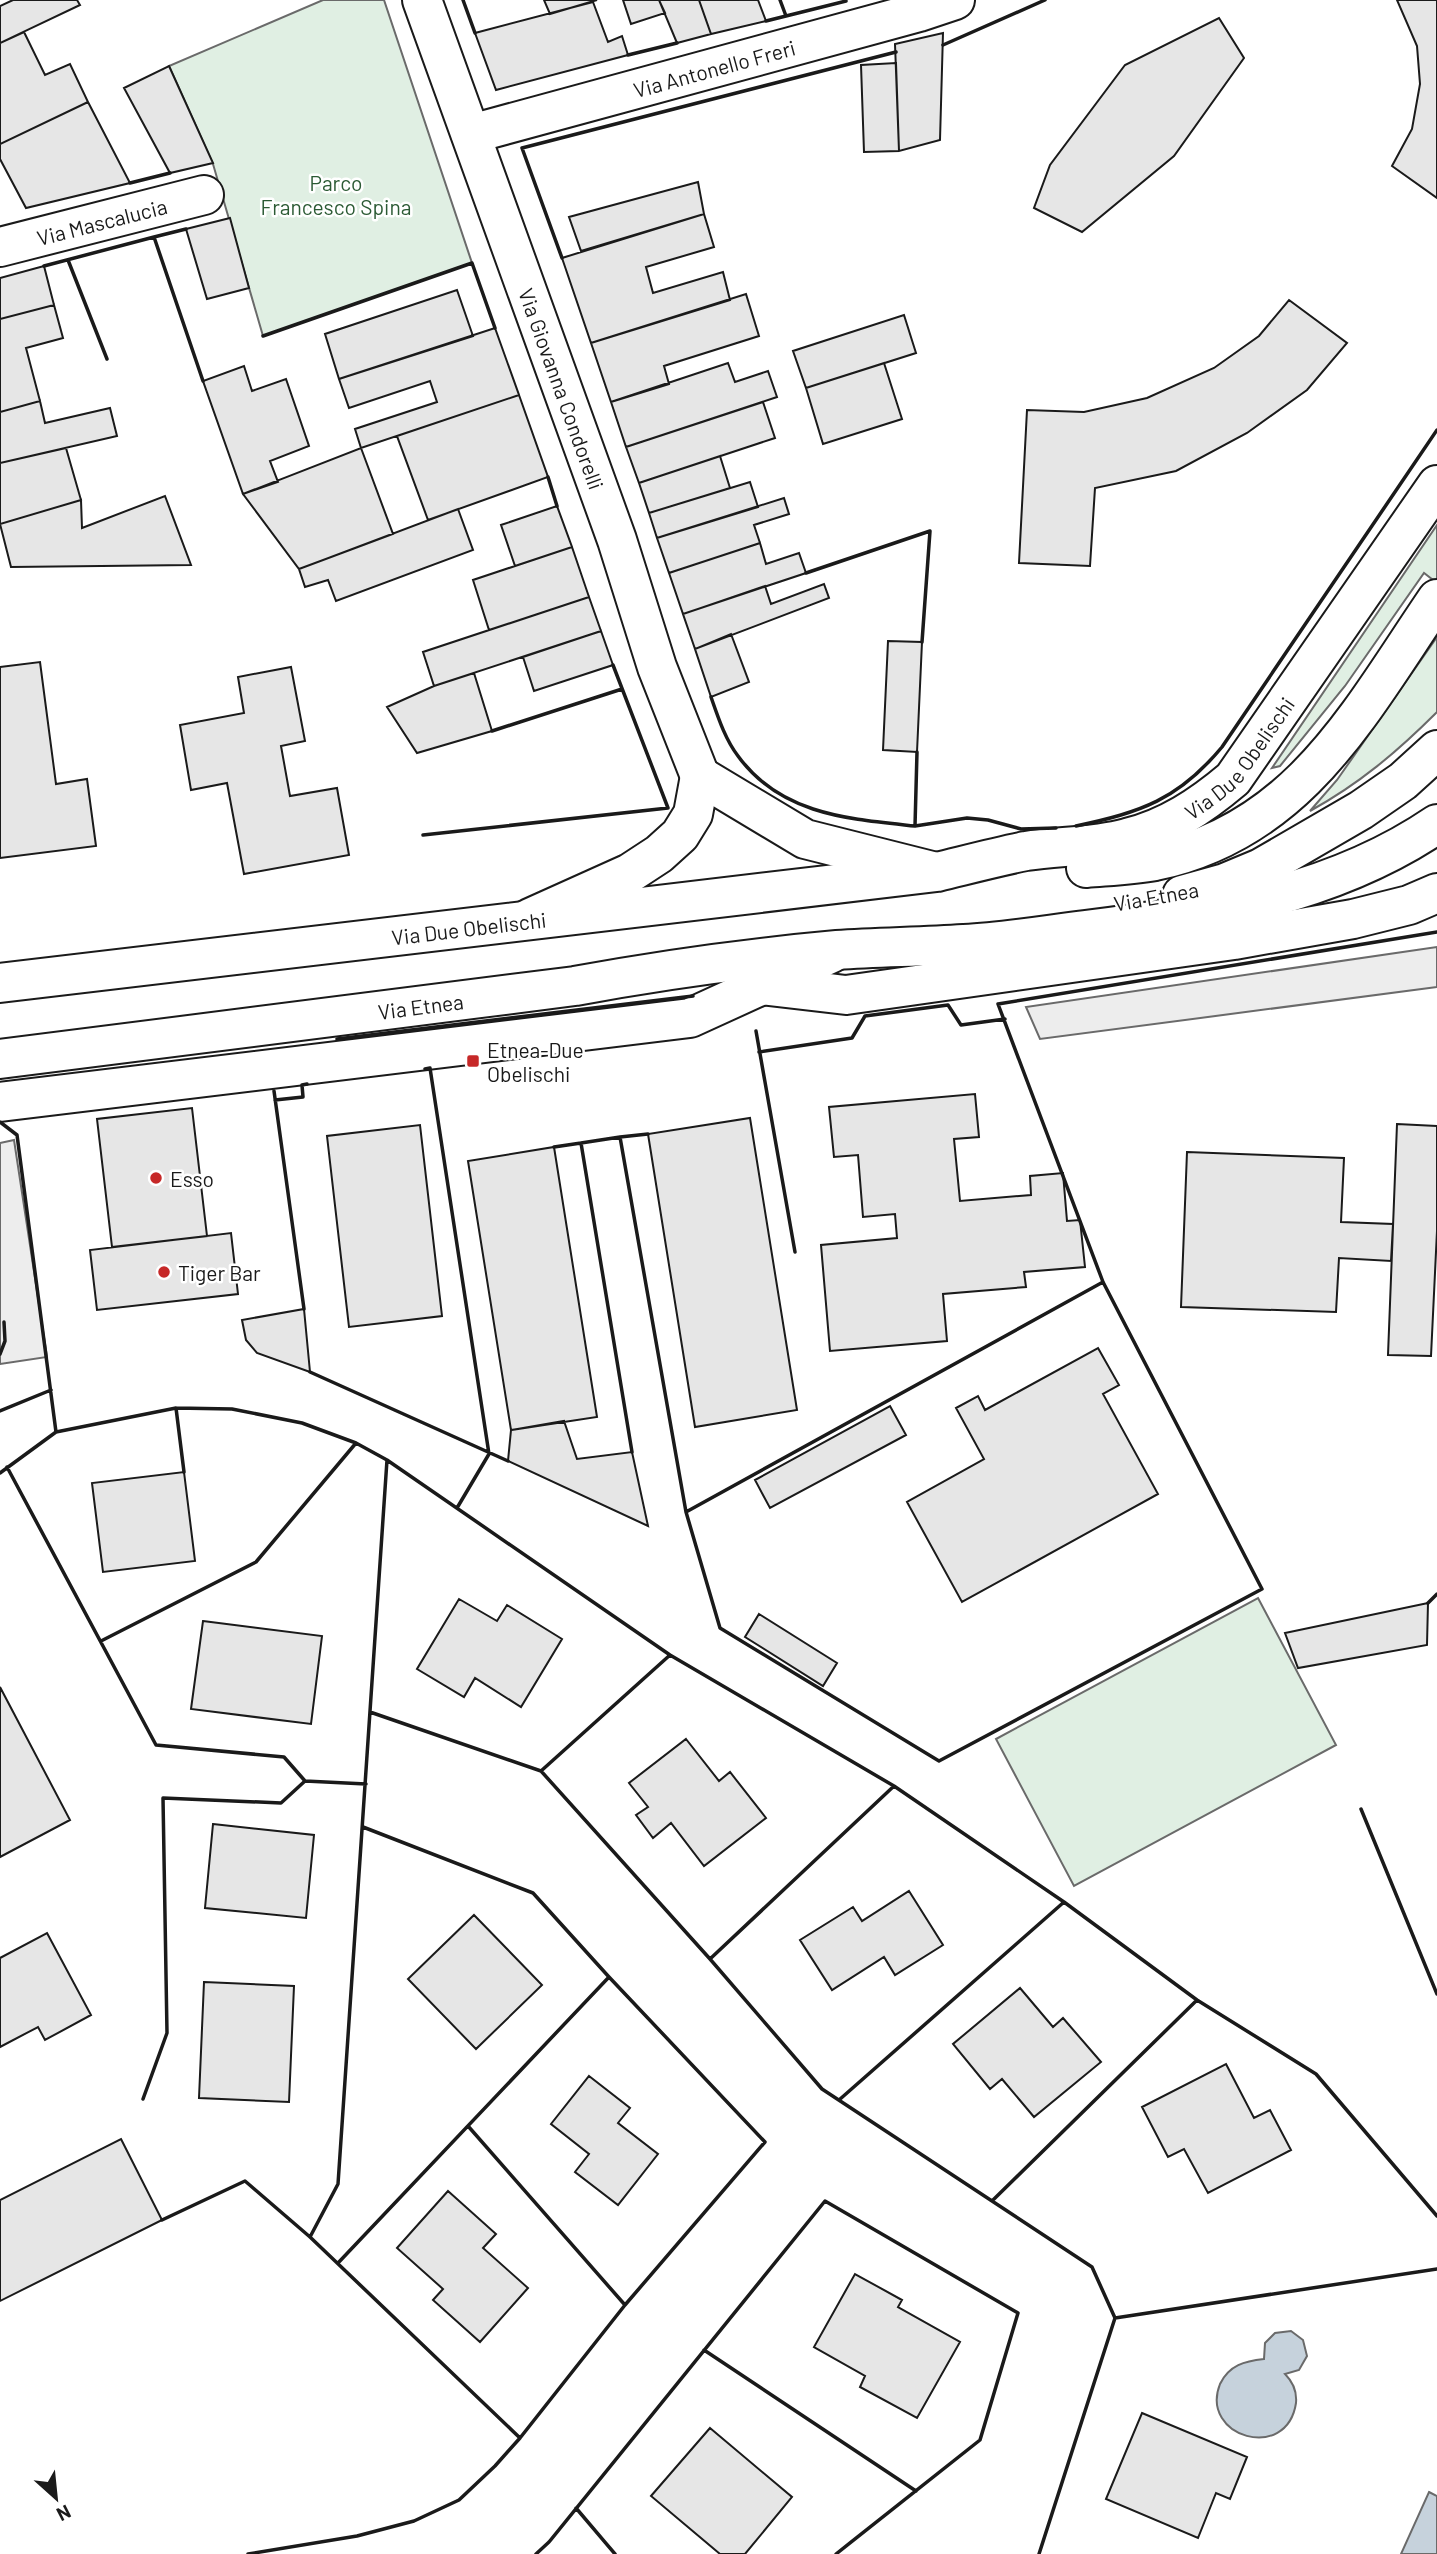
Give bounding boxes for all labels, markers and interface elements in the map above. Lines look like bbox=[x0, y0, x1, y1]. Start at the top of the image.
street label: Via Antonello Freri bbox=[630, 34, 798, 102]
park label: Parco Francesco Spina bbox=[261, 170, 411, 219]
street label: Via Mascalucia bbox=[34, 192, 169, 250]
street label: Via Giovanna Condorelli bbox=[514, 284, 610, 492]
street label: Via Due Obelischi bbox=[1179, 692, 1299, 824]
street label: Via Etnea bbox=[1111, 876, 1201, 916]
street label: Via Due Obelischi bbox=[390, 906, 547, 949]
street label: Via Etnea bbox=[376, 988, 465, 1023]
place label: Etnea-Due Obelischi bbox=[487, 1037, 584, 1086]
marker: Etnea-Due Obelischi bbox=[465, 1053, 481, 1069]
place label: Esso bbox=[170, 1166, 214, 1191]
marker: Esso bbox=[148, 1170, 164, 1186]
place label: Tiger Bar bbox=[178, 1260, 261, 1285]
marker: Tiger Bar bbox=[156, 1264, 172, 1280]
north arrow bbox=[21, 2463, 91, 2533]
text: N bbox=[53, 2500, 75, 2527]

